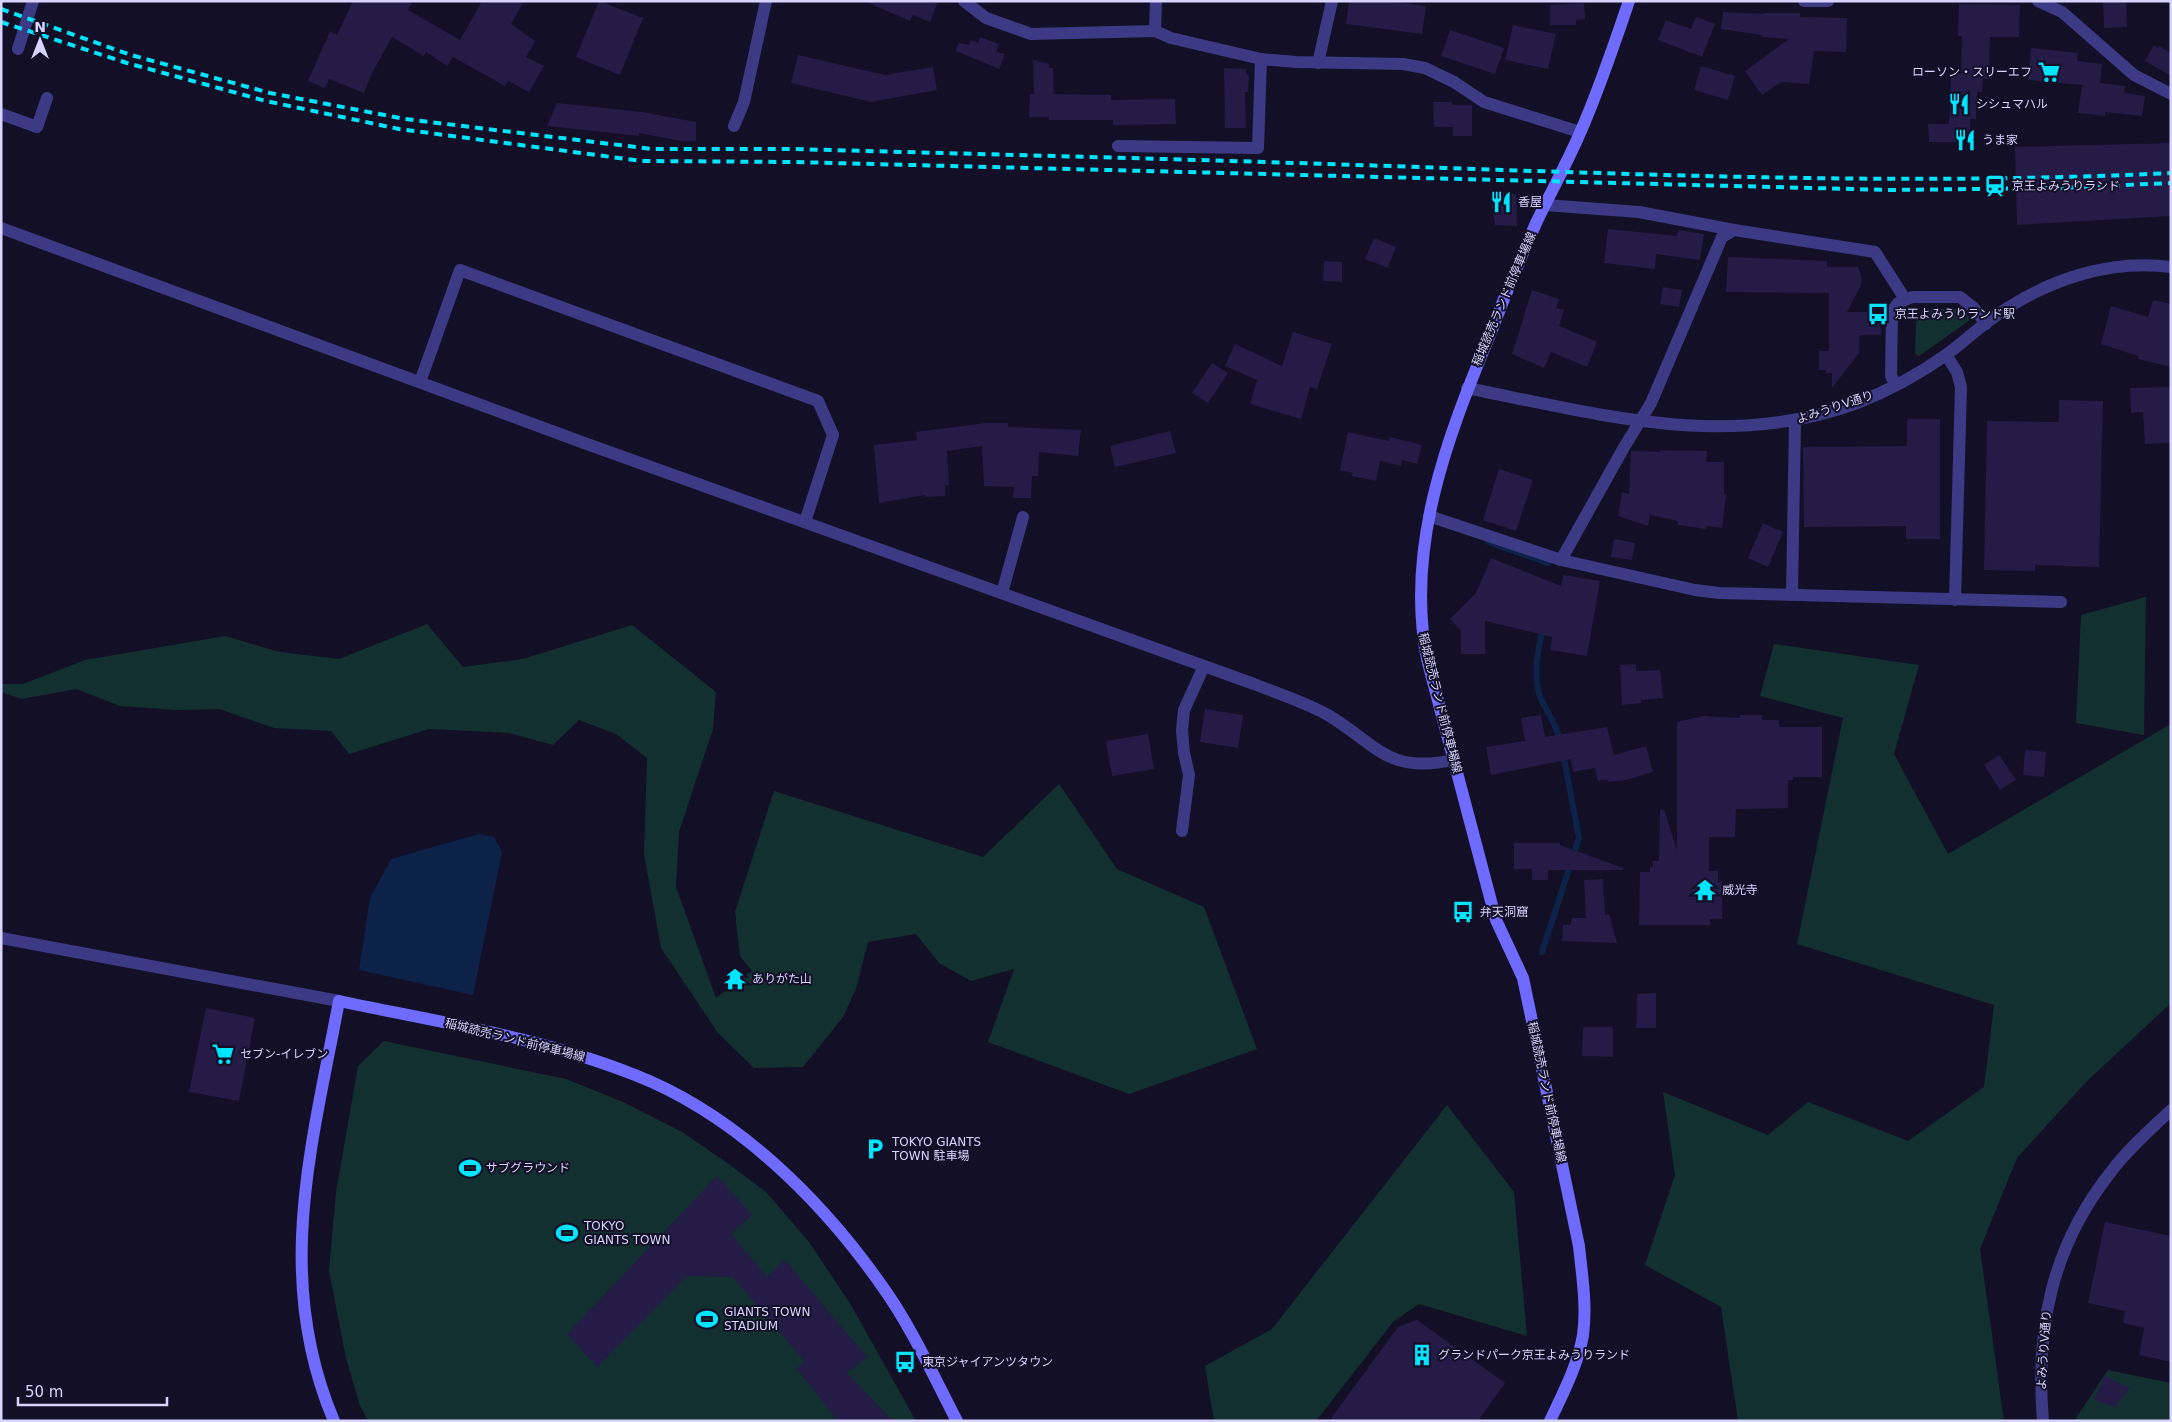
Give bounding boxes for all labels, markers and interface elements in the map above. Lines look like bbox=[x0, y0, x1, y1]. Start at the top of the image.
north arrow bbox=[15, 15, 65, 65]
text: N bbox=[34, 19, 46, 35]
supermarket icon: ローソン・スリーエフ bbox=[2036, 59, 2062, 85]
place label: ローソン・スリーエフ bbox=[1912, 65, 2032, 79]
restaurant icon: シシュマハル bbox=[1946, 91, 1972, 117]
place label: シシュマハル bbox=[1976, 97, 2048, 111]
restaurant icon: うま家 bbox=[1952, 127, 1978, 153]
place label: うま家 bbox=[1982, 133, 2018, 147]
station icon: 京王よみうりランド bbox=[1982, 173, 2008, 199]
place label: 京王よみうりランド bbox=[2012, 179, 2120, 193]
restaurant icon: 香屋 bbox=[1488, 189, 1514, 215]
place label: 香屋 bbox=[1518, 195, 1542, 209]
street label: 稲城読売ランド前停車場線 bbox=[1469, 230, 1539, 368]
bus stop icon: 京王よみうりランド駅 bbox=[1865, 301, 1891, 327]
place label: 京王よみうりランド駅 bbox=[1895, 307, 2015, 321]
street label: よみうりV通り bbox=[1795, 388, 1875, 426]
street label: 稲城読売ランド前停車場線 bbox=[1416, 631, 1464, 775]
temple icon: 威光寺 bbox=[1692, 877, 1718, 903]
place label: 威光寺 bbox=[1722, 883, 1758, 897]
bus stop icon: 弁天洞窟 bbox=[1450, 899, 1476, 925]
place label: 弁天洞窟 bbox=[1480, 905, 1528, 919]
temple icon: ありがた山 bbox=[722, 966, 748, 992]
place label: ありがた山 bbox=[752, 972, 812, 986]
street label: 稲城読売ランド前停車場線 bbox=[443, 1016, 587, 1064]
street label: 稲城読売ランド前停車場線 bbox=[1525, 1020, 1569, 1164]
supermarket icon: セブン-イレブン bbox=[210, 1041, 236, 1067]
place label: セブン-イレブン bbox=[240, 1047, 328, 1061]
place label: TOKYO GIANTS TOWN 駐車場 bbox=[891, 1135, 981, 1163]
parking icon: TOKYO GIANTS TOWN 駐車場 bbox=[862, 1136, 888, 1162]
sports icon: サブグラウンド bbox=[457, 1155, 483, 1181]
place label: サブグラウンド bbox=[486, 1161, 570, 1175]
place label: TOKYO GIANTS TOWN bbox=[583, 1219, 670, 1247]
sports icon: TOKYO GIANTS TOWN bbox=[554, 1220, 580, 1246]
place label: GIANTS TOWN STADIUM bbox=[724, 1305, 810, 1333]
sports icon: GIANTS TOWN STADIUM bbox=[694, 1306, 720, 1332]
street label: よみうりV通り bbox=[2034, 1310, 2054, 1390]
building icon: グランドパーク京王よみうりランド bbox=[1409, 1342, 1435, 1368]
place label: グランドパーク京王よみうりランド bbox=[1438, 1348, 1630, 1362]
bus stop icon: 東京ジャイアンツタウン bbox=[892, 1349, 918, 1375]
place label: 東京ジャイアンツタウン bbox=[922, 1355, 1053, 1369]
scale bar bbox=[18, 1374, 166, 1406]
text: 50 m bbox=[25, 1383, 63, 1401]

